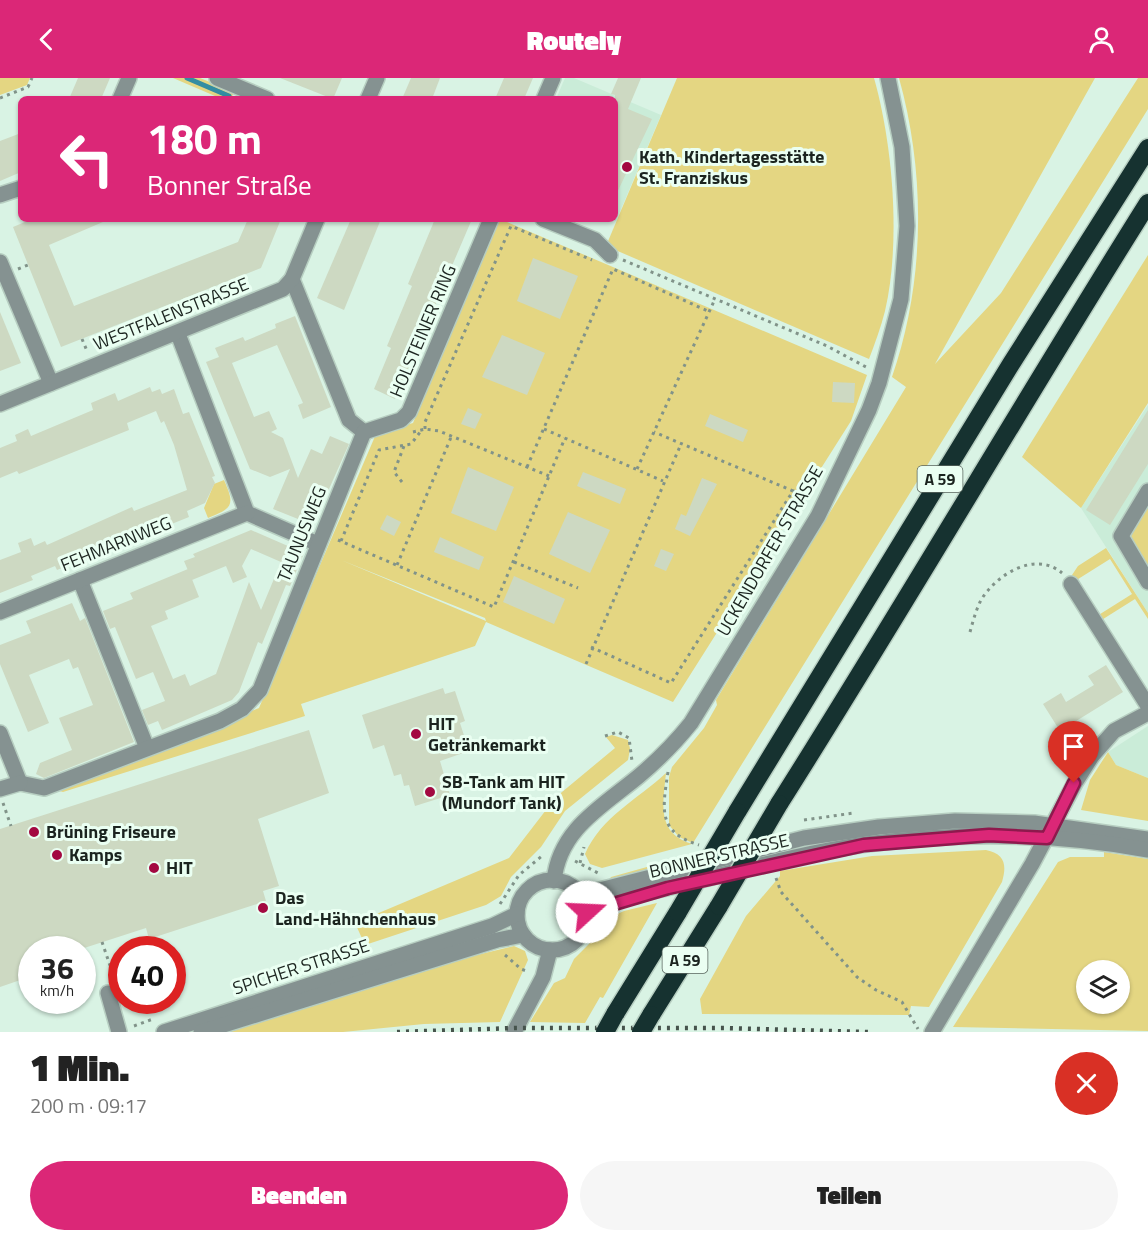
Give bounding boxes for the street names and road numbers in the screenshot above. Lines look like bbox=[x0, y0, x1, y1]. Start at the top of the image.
street label: HOLSTEINER RING bbox=[382, 260, 463, 402]
street label: WESTFALENSTRASSE bbox=[89, 270, 253, 357]
street label: UCKENDORFER STRASSE bbox=[710, 460, 830, 641]
road number: A 59 bbox=[918, 466, 962, 492]
street label: TAUNUSWEG bbox=[270, 482, 333, 586]
street label: FEHMARNWEG bbox=[56, 509, 175, 578]
street label: BONNER STRASSE bbox=[646, 826, 791, 885]
street label: SPICHER STRASSE bbox=[229, 932, 373, 1001]
road number: A 59 bbox=[662, 947, 708, 973]

